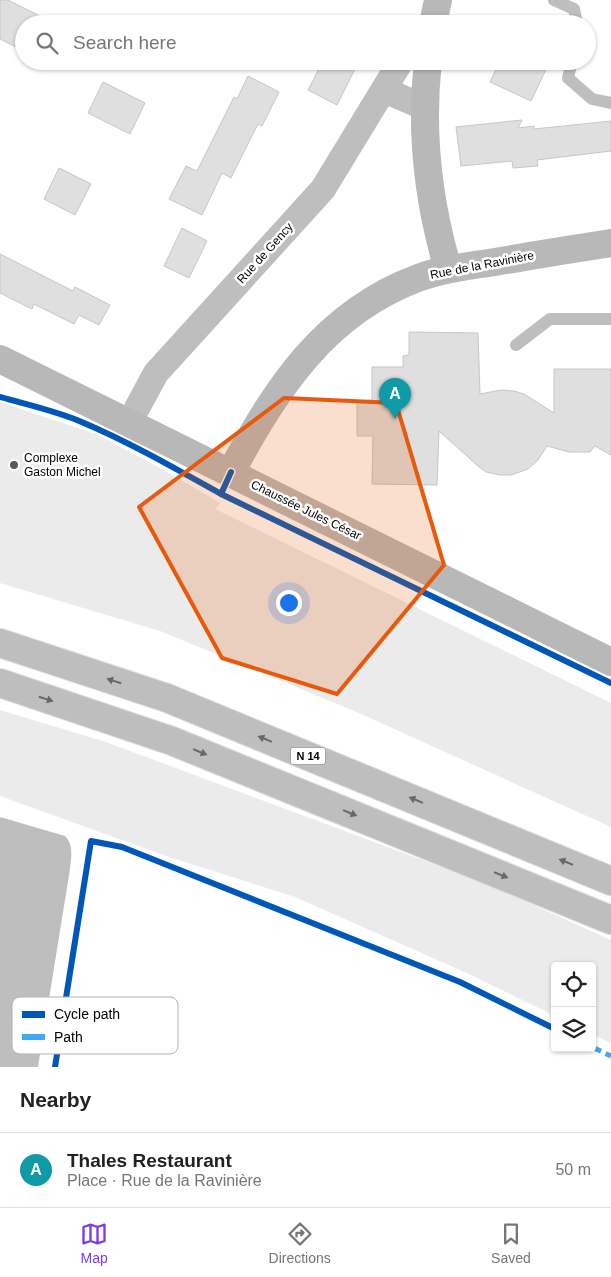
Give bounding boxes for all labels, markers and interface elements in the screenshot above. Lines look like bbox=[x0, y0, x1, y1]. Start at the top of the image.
search box bbox=[15, 15, 596, 70]
icon: search bbox=[33, 29, 61, 57]
text: Search here bbox=[73, 32, 177, 53]
street label: Rue de Gency bbox=[234, 220, 296, 286]
street label: Rue de la Ravinière bbox=[429, 248, 535, 282]
pin: A bbox=[379, 378, 411, 419]
place label: Complexe Gaston Michel bbox=[24, 451, 101, 479]
marker: Complexe Gaston Michel bbox=[8, 459, 20, 471]
street label: Chaussée Jules César bbox=[249, 477, 363, 543]
your location bbox=[276, 590, 302, 616]
one-way arrow bbox=[106, 676, 121, 684]
one-way arrow bbox=[39, 695, 54, 703]
one-way arrow bbox=[258, 734, 272, 742]
one-way arrow bbox=[193, 748, 208, 756]
road number: N 14 bbox=[290, 748, 326, 764]
one-way arrow bbox=[409, 796, 423, 804]
one-way arrow bbox=[343, 810, 357, 818]
one-way arrow bbox=[559, 858, 573, 866]
one-way arrow bbox=[493, 871, 508, 879]
map controls bbox=[551, 962, 596, 1052]
button: locate bbox=[551, 962, 596, 1007]
legend bbox=[12, 997, 178, 1054]
text: Cycle path bbox=[54, 1006, 120, 1022]
button: layers bbox=[551, 1007, 596, 1052]
text: Path bbox=[54, 1029, 83, 1045]
text: Nearby bbox=[20, 1088, 91, 1111]
text: Thales Restaurant bbox=[67, 1150, 232, 1171]
text: A bbox=[30, 1161, 42, 1178]
text: 50 m bbox=[555, 1161, 591, 1178]
text: Place · Rue de la Ravinière bbox=[67, 1172, 262, 1189]
tab: Map bbox=[80, 1220, 108, 1266]
tab: Directions bbox=[269, 1220, 331, 1266]
tab: Saved bbox=[491, 1220, 531, 1266]

